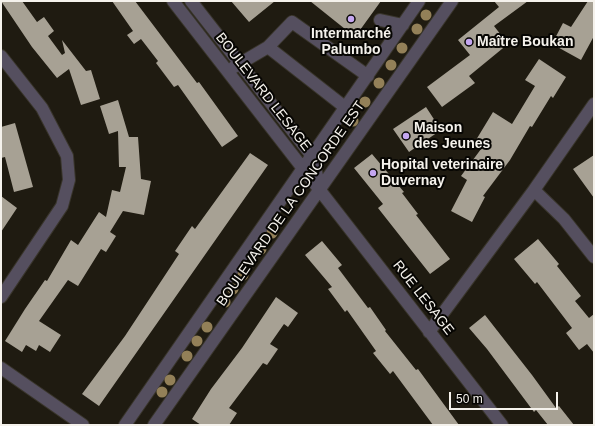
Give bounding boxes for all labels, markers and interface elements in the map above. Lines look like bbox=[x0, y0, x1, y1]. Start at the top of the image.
marker: Intermarché Palumbo bbox=[346, 14, 356, 24]
place label: Intermarché Palumbo bbox=[311, 26, 391, 58]
street label: BOULEVARD LESAGE bbox=[212, 30, 314, 154]
place label: Maître Boukan bbox=[477, 34, 573, 50]
marker: Maître Boukan bbox=[464, 37, 474, 47]
street label: BOULEVARD DE LA CONCORDE EST bbox=[213, 98, 369, 310]
place label: Maison des Jeunes bbox=[414, 120, 490, 152]
marker: Maison des Jeunes bbox=[401, 131, 411, 141]
place label: Hopital veterinaire Duvernay bbox=[381, 157, 503, 190]
marker: Hopital veterinaire Duvernay bbox=[368, 168, 378, 178]
street label: RUE LESAGE bbox=[389, 258, 457, 338]
scale bar bbox=[451, 384, 560, 410]
text: 50 m bbox=[456, 392, 483, 406]

